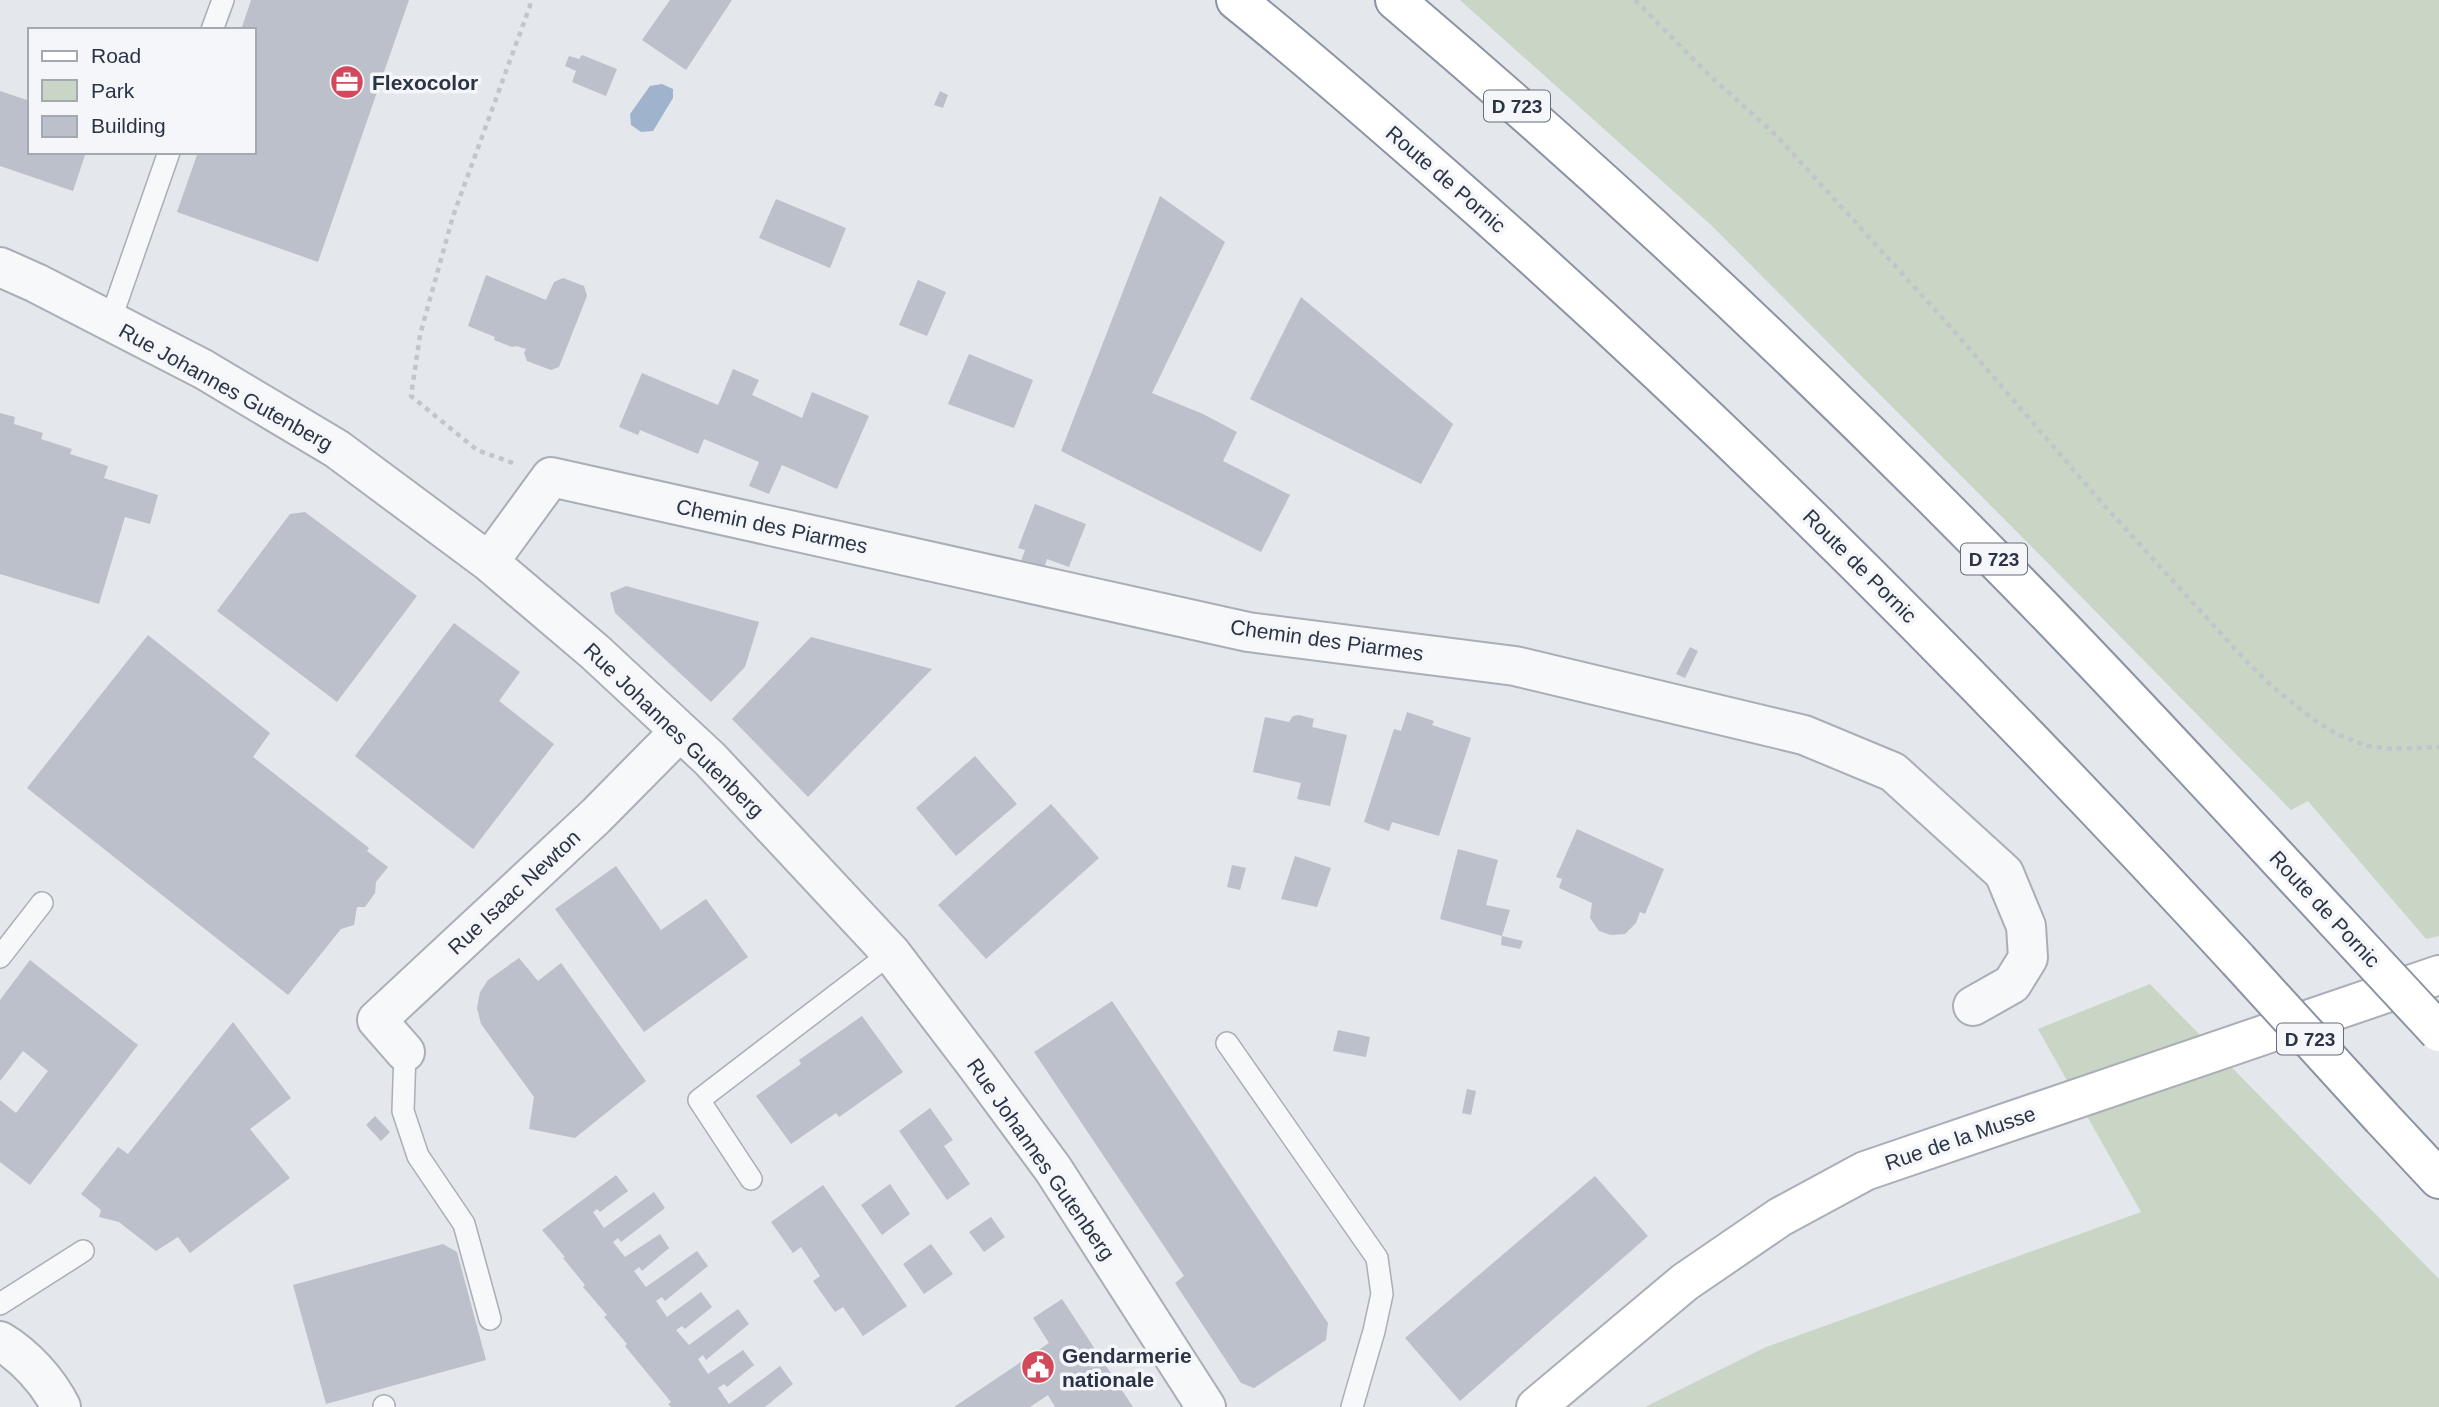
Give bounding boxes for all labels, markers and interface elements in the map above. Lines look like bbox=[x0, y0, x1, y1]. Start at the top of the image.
legend bbox=[28, 28, 256, 154]
text: Road bbox=[91, 44, 141, 67]
office icon: Flexocolor bbox=[328, 63, 366, 101]
place label: Flexocolor bbox=[372, 71, 478, 94]
text: Park bbox=[91, 79, 135, 102]
road number: D 723 bbox=[1484, 90, 1550, 122]
text: Building bbox=[91, 114, 166, 137]
street label: Route de Pornic bbox=[1382, 121, 1510, 237]
street label: Rue Johannes Gutenberg bbox=[115, 319, 337, 455]
street label: Chemin des Piarmes bbox=[674, 494, 870, 558]
street label: Route de Pornic bbox=[1799, 505, 1921, 627]
road number: D 723 bbox=[1961, 544, 2027, 574]
street label: Chemin des Piarmes bbox=[1229, 615, 1425, 665]
street label: Rue Johannes Gutenberg bbox=[580, 638, 768, 822]
street label: Rue Isaac Newton bbox=[443, 825, 585, 959]
street label: Route de Pornic bbox=[2265, 846, 2385, 972]
road number: D 723 bbox=[2277, 1023, 2343, 1054]
street label: Rue Johannes Gutenberg bbox=[963, 1054, 1119, 1264]
street label: Rue de la Musse bbox=[1882, 1101, 2038, 1175]
place label: Gendarmerie nationale bbox=[1062, 1344, 1192, 1391]
public building icon: Gendarmerie nationale bbox=[1019, 1348, 1057, 1386]

